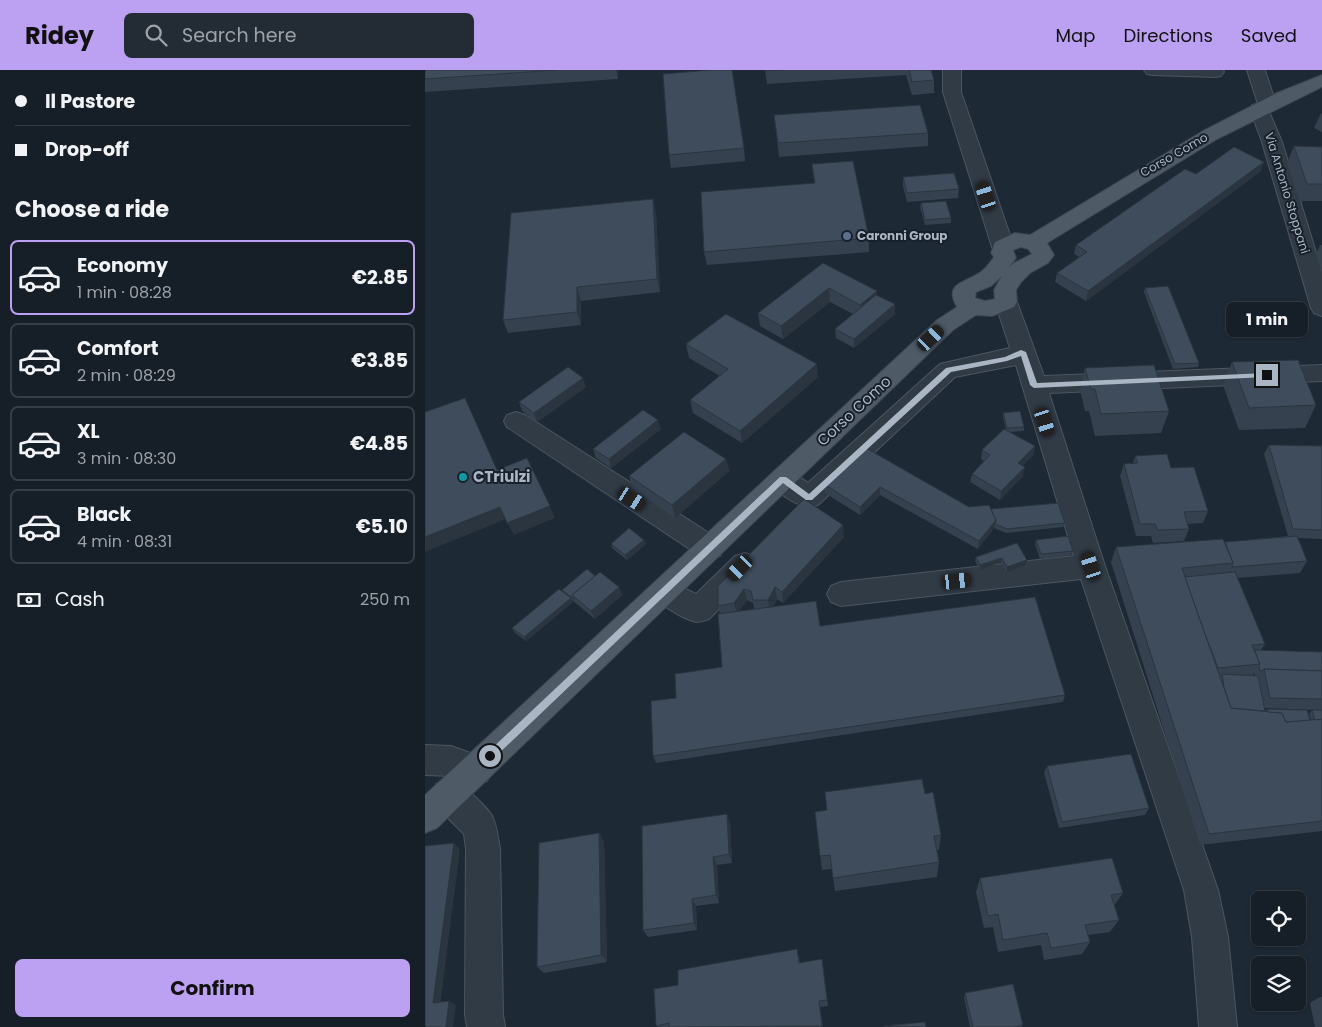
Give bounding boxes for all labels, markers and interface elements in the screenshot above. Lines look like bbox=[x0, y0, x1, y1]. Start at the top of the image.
search box bbox=[124, 13, 474, 58]
text: Ridey bbox=[25, 19, 94, 52]
icon: search bbox=[142, 21, 170, 49]
text: Search here bbox=[182, 22, 296, 49]
text: Map bbox=[1056, 23, 1095, 48]
text: Directions bbox=[1123, 23, 1213, 48]
text: Saved bbox=[1241, 23, 1297, 48]
text: Il Pastore bbox=[45, 88, 135, 115]
street label: Corso Como bbox=[1137, 128, 1211, 181]
street label: Via Antonio Stoppani bbox=[1261, 130, 1314, 256]
text: Drop-off bbox=[45, 136, 129, 163]
car bbox=[974, 179, 997, 213]
text: Choose a ride bbox=[15, 194, 169, 225]
place label: Caronni Group bbox=[857, 227, 948, 244]
marker: Caronni Group bbox=[841, 230, 853, 242]
text: Economy bbox=[77, 252, 168, 279]
icon: car bbox=[17, 255, 62, 300]
text: €2.85 bbox=[352, 264, 408, 291]
text: 1 min · 08:28 bbox=[77, 281, 172, 304]
callout: 1 min bbox=[1226, 302, 1308, 338]
text: 1 min bbox=[1246, 308, 1288, 331]
car bbox=[914, 322, 947, 354]
text: Comfort bbox=[77, 335, 159, 362]
icon: car bbox=[17, 338, 62, 383]
text: €3.85 bbox=[351, 347, 408, 374]
text: 2 min · 08:29 bbox=[77, 364, 176, 387]
route end bbox=[1256, 364, 1278, 386]
street label: Corso Como bbox=[812, 371, 895, 451]
car bbox=[1033, 405, 1056, 439]
text: XL bbox=[77, 418, 100, 445]
icon: car bbox=[17, 421, 62, 466]
text: €4.85 bbox=[350, 430, 408, 457]
text: 3 min · 08:30 bbox=[77, 447, 176, 470]
place label: CTriulzi bbox=[473, 466, 531, 487]
marker: CTriulzi bbox=[457, 471, 469, 483]
car bbox=[615, 485, 648, 513]
text: Black bbox=[77, 501, 131, 528]
icon: car bbox=[17, 504, 62, 549]
text: €5.10 bbox=[356, 513, 408, 540]
text: 4 min · 08:31 bbox=[77, 530, 172, 553]
car bbox=[1079, 549, 1102, 583]
car bbox=[724, 552, 755, 584]
car bbox=[941, 572, 972, 590]
icon: cash bbox=[15, 586, 43, 614]
text: Cash bbox=[55, 586, 105, 613]
text: 250 m bbox=[360, 588, 410, 611]
route start bbox=[479, 745, 501, 767]
map controls bbox=[1251, 891, 1306, 1011]
button: locate bbox=[1251, 891, 1306, 946]
button: layers bbox=[1251, 956, 1306, 1011]
button: Confirm bbox=[15, 959, 410, 1017]

